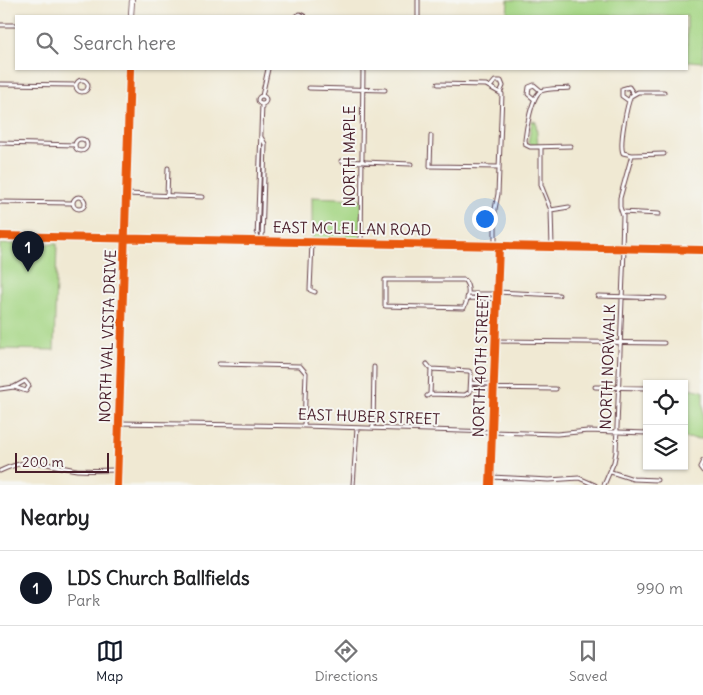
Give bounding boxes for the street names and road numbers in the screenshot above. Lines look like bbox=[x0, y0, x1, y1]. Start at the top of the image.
street label: NORTH MAPLE bbox=[340, 105, 359, 207]
street label: EAST MCLELLAN ROAD bbox=[273, 218, 431, 239]
street label: NORTH VAL VISTA DRIVE bbox=[95, 249, 120, 423]
street label: NORTH 40TH STREET bbox=[468, 292, 493, 438]
street label: NORTH NORWALK bbox=[596, 303, 619, 430]
street label: EAST HUBER STREET bbox=[298, 405, 441, 428]

